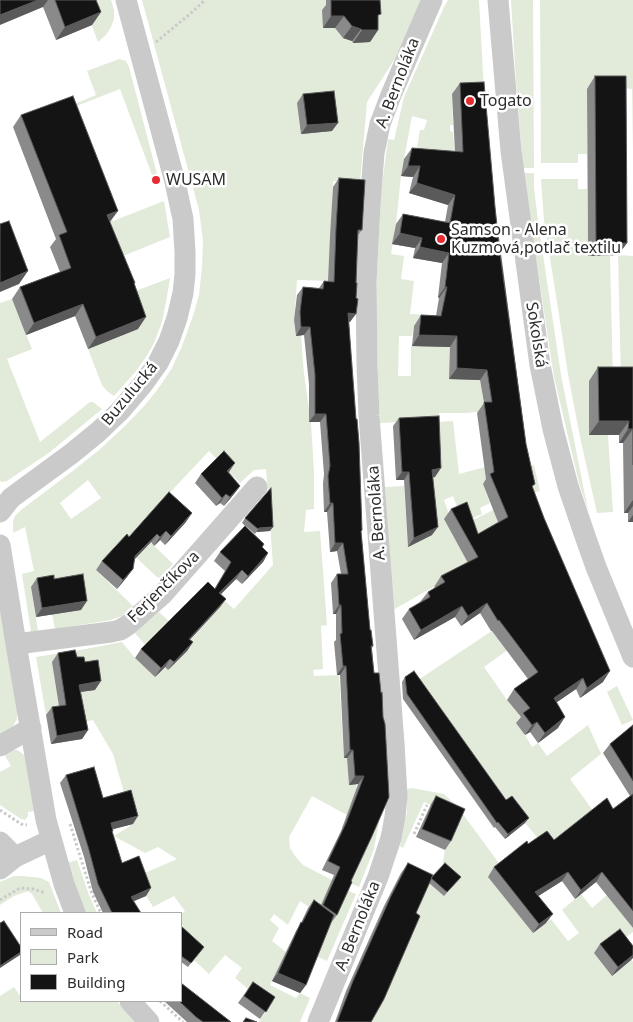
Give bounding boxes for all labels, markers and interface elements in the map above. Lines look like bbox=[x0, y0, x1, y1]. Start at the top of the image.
street label: A. Bernoláka bbox=[372, 35, 424, 131]
place label: Togato bbox=[480, 91, 532, 111]
marker: Togato bbox=[464, 95, 476, 107]
place label: WUSAM bbox=[166, 170, 226, 190]
marker: WUSAM bbox=[150, 174, 162, 186]
place label: Samson - Alena Kuzmová,potlač textilu bbox=[451, 220, 621, 258]
marker: Samson - Alena Kuzmová,potlač textilu bbox=[435, 233, 447, 245]
street label: Sokolská bbox=[521, 301, 551, 369]
street label: Buzulucká bbox=[98, 358, 162, 430]
street label: A. Bernoláka bbox=[364, 465, 390, 561]
street label: Ferjenčíkova bbox=[124, 547, 204, 627]
street label: A. Bernoláka bbox=[331, 878, 385, 974]
legend bbox=[20, 912, 182, 1002]
text: Road bbox=[67, 922, 103, 942]
text: Park bbox=[67, 947, 99, 967]
text: Building bbox=[67, 972, 125, 992]

